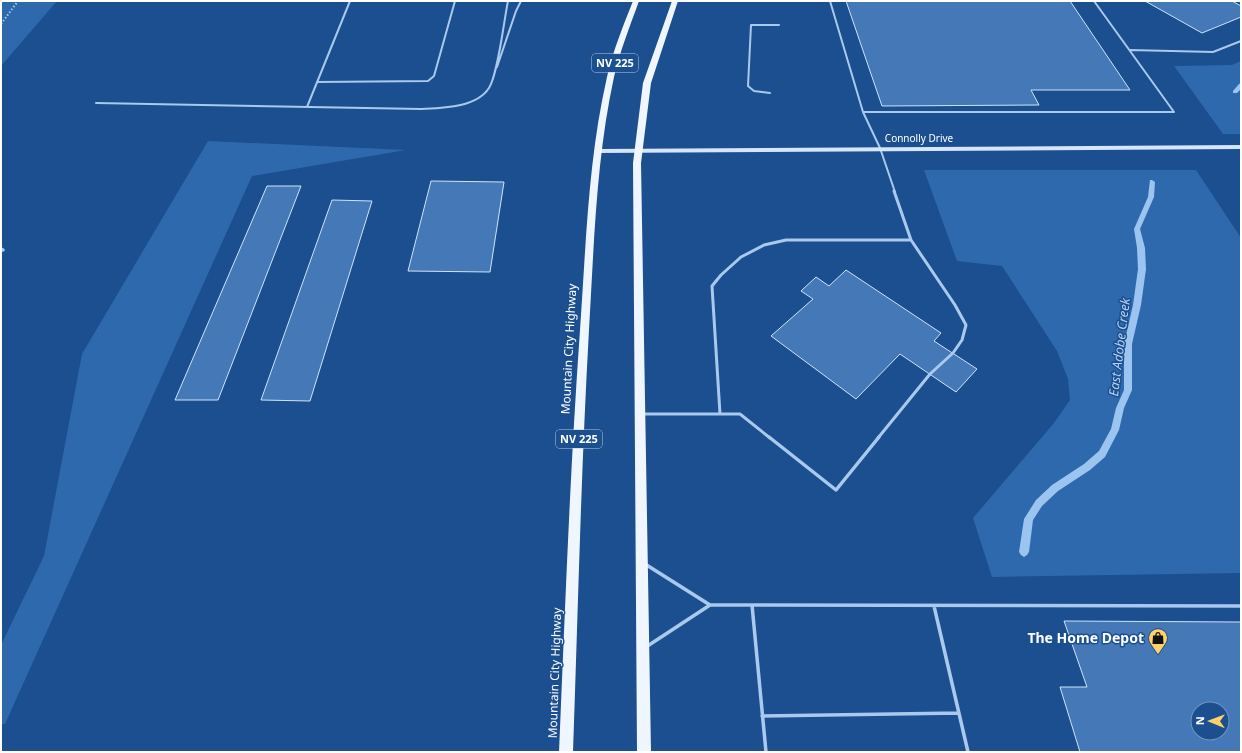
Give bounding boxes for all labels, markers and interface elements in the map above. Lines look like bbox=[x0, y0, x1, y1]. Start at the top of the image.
road number: NV 225 bbox=[592, 54, 638, 72]
street label: Connolly Drive bbox=[885, 131, 954, 145]
street label: Mountain City Highway bbox=[557, 282, 580, 415]
water label: East Adobe Creek bbox=[1104, 296, 1134, 397]
road number: NV 225 bbox=[556, 430, 602, 448]
street label: Mountain City Highway bbox=[544, 606, 565, 739]
shop icon: The Home Depot bbox=[1147, 627, 1169, 655]
place label: The Home Depot bbox=[1027, 628, 1144, 647]
north arrow bbox=[1190, 701, 1230, 741]
text: N bbox=[1192, 716, 1207, 725]

